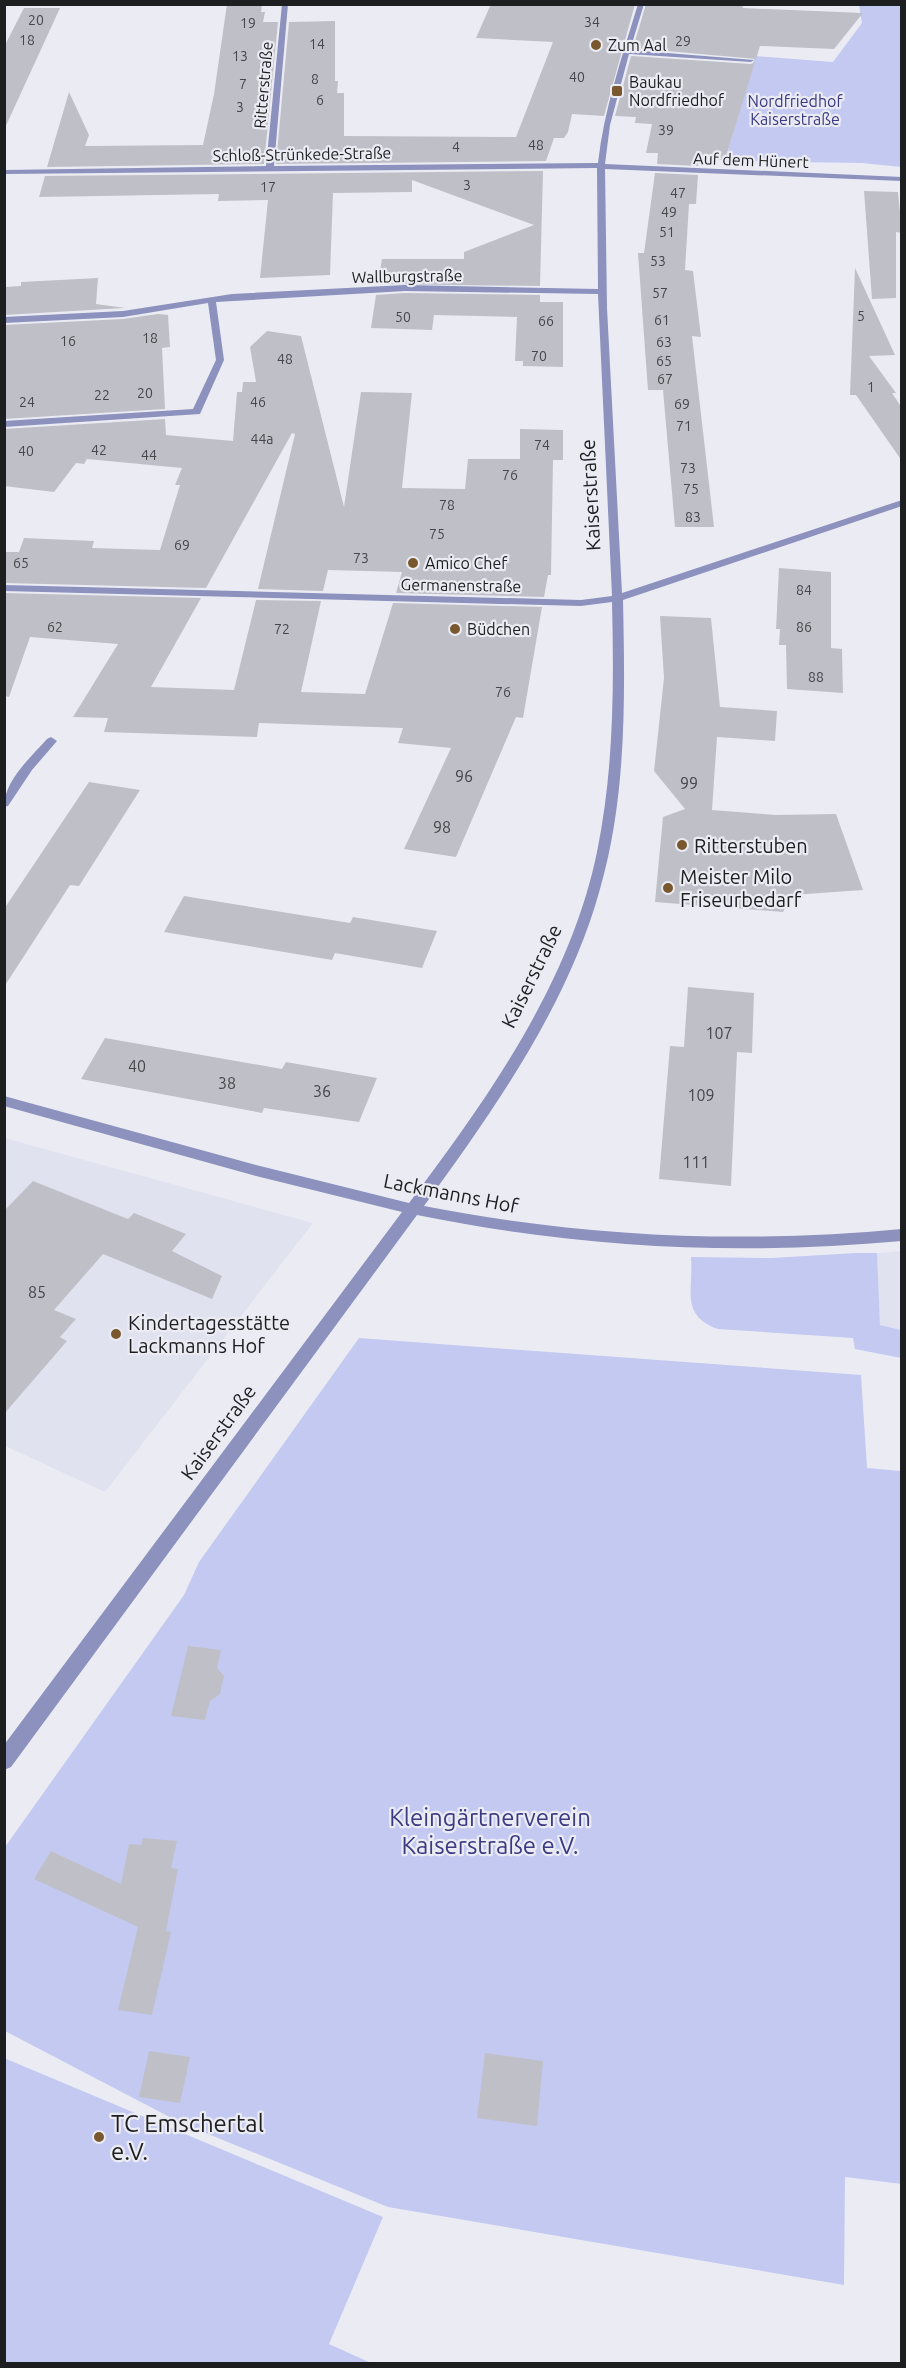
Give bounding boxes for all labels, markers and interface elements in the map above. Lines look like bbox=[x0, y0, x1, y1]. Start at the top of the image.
house number: 20 bbox=[28, 12, 44, 28]
house number: 34 bbox=[584, 14, 600, 30]
house number: 19 bbox=[240, 15, 256, 31]
house number: 18 bbox=[19, 32, 35, 48]
house number: 29 bbox=[675, 33, 691, 49]
house number: 14 bbox=[309, 36, 325, 52]
place label: Zum Aal bbox=[608, 36, 666, 54]
marker: Zum Aal bbox=[589, 38, 603, 52]
street label: Ritterstraße bbox=[250, 41, 276, 129]
house number: 13 bbox=[232, 48, 248, 64]
house number: 40 bbox=[569, 69, 585, 85]
house number: 8 bbox=[311, 71, 319, 87]
place label: Baukau Nordfriedhof bbox=[629, 73, 725, 109]
house number: 7 bbox=[239, 76, 247, 92]
marker: Baukau Nordfriedhof bbox=[610, 84, 624, 98]
house number: 6 bbox=[316, 92, 324, 108]
park label: Nordfriedhof Kaiserstraße bbox=[747, 92, 843, 128]
house number: 3 bbox=[236, 99, 244, 115]
house number: 39 bbox=[658, 122, 674, 138]
house number: 48 bbox=[528, 137, 544, 153]
house number: 4 bbox=[452, 139, 460, 155]
street label: Schloß-Strünkede-Straße bbox=[213, 143, 391, 165]
street label: Auf dem Hünert bbox=[693, 149, 810, 171]
house number: 3 bbox=[463, 177, 471, 193]
house number: 17 bbox=[260, 179, 276, 195]
house number: 47 bbox=[670, 185, 686, 201]
house number: 49 bbox=[661, 204, 677, 220]
house number: 51 bbox=[659, 224, 675, 240]
house number: 53 bbox=[650, 253, 666, 269]
street label: Wallburgstraße bbox=[351, 266, 463, 286]
house number: 57 bbox=[652, 285, 668, 301]
house number: 5 bbox=[857, 308, 865, 324]
house number: 50 bbox=[395, 309, 411, 325]
house number: 61 bbox=[654, 312, 670, 328]
house number: 66 bbox=[538, 313, 554, 329]
house number: 18 bbox=[142, 330, 158, 346]
house number: 16 bbox=[60, 333, 76, 349]
house number: 63 bbox=[656, 334, 672, 350]
house number: 70 bbox=[531, 348, 547, 364]
house number: 48 bbox=[277, 351, 293, 367]
house number: 65 bbox=[656, 353, 672, 369]
house number: 67 bbox=[657, 371, 673, 387]
house number: 1 bbox=[867, 379, 875, 395]
house number: 20 bbox=[137, 385, 153, 401]
house number: 22 bbox=[94, 387, 110, 403]
house number: 24 bbox=[19, 394, 35, 410]
house number: 46 bbox=[250, 394, 266, 410]
house number: 69 bbox=[674, 396, 690, 412]
house number: 71 bbox=[676, 418, 692, 434]
house number: 44a bbox=[251, 431, 274, 447]
house number: 74 bbox=[534, 437, 550, 453]
street label: Kaiserstraße bbox=[576, 438, 604, 552]
house number: 42 bbox=[91, 442, 107, 458]
house number: 40 bbox=[18, 443, 34, 459]
house number: 44 bbox=[141, 447, 157, 463]
house number: 73 bbox=[680, 460, 696, 476]
house number: 76 bbox=[502, 467, 518, 483]
house number: 75 bbox=[683, 481, 699, 497]
house number: 78 bbox=[439, 497, 455, 513]
house number: 83 bbox=[685, 509, 701, 525]
house number: 75 bbox=[429, 526, 445, 542]
house number: 69 bbox=[174, 537, 190, 553]
house number: 73 bbox=[353, 550, 369, 566]
place label: Amico Chef bbox=[425, 554, 508, 572]
house number: 65 bbox=[13, 555, 29, 571]
marker: Amico Chef bbox=[406, 556, 420, 570]
street label: Germanenstraße bbox=[401, 575, 521, 595]
house number: 84 bbox=[796, 582, 812, 598]
house number: 62 bbox=[47, 619, 63, 635]
house number: 86 bbox=[796, 619, 812, 635]
place label: Büdchen bbox=[467, 620, 530, 638]
house number: 72 bbox=[274, 621, 290, 637]
marker: Büdchen bbox=[448, 622, 462, 636]
house number: 88 bbox=[808, 669, 824, 685]
house number: 76 bbox=[495, 684, 511, 700]
house number: 96 bbox=[455, 767, 473, 785]
house number: 99 bbox=[680, 774, 698, 792]
house number: 98 bbox=[433, 818, 451, 836]
place label: Ritterstuben bbox=[694, 834, 808, 857]
marker: Ritterstuben bbox=[675, 838, 689, 852]
place label: Meister Milo Friseurbedarf bbox=[680, 865, 802, 911]
marker: Meister Milo Friseurbedarf bbox=[661, 881, 675, 895]
street label: Kaiserstraße bbox=[496, 921, 566, 1031]
house number: 107 bbox=[705, 1024, 733, 1042]
house number: 40 bbox=[128, 1057, 146, 1075]
house number: 38 bbox=[218, 1074, 236, 1092]
house number: 36 bbox=[313, 1082, 331, 1100]
house number: 109 bbox=[687, 1086, 715, 1104]
house number: 111 bbox=[682, 1153, 710, 1171]
street label: Lackmanns Hof bbox=[382, 1169, 521, 1217]
house number: 85 bbox=[28, 1283, 46, 1301]
place label: Kindertagesstätte Lackmanns Hof bbox=[128, 1311, 290, 1357]
marker: Kindertagesstätte Lackmanns Hof bbox=[109, 1327, 123, 1341]
street label: Kaiserstraße bbox=[176, 1380, 260, 1484]
park label: Kleingärtnerverein Kaiserstraße e.V. bbox=[389, 1804, 591, 1859]
place label: TC Emschertal e.V. bbox=[111, 2110, 264, 2165]
marker: TC Emschertal e.V. bbox=[92, 2130, 106, 2144]

